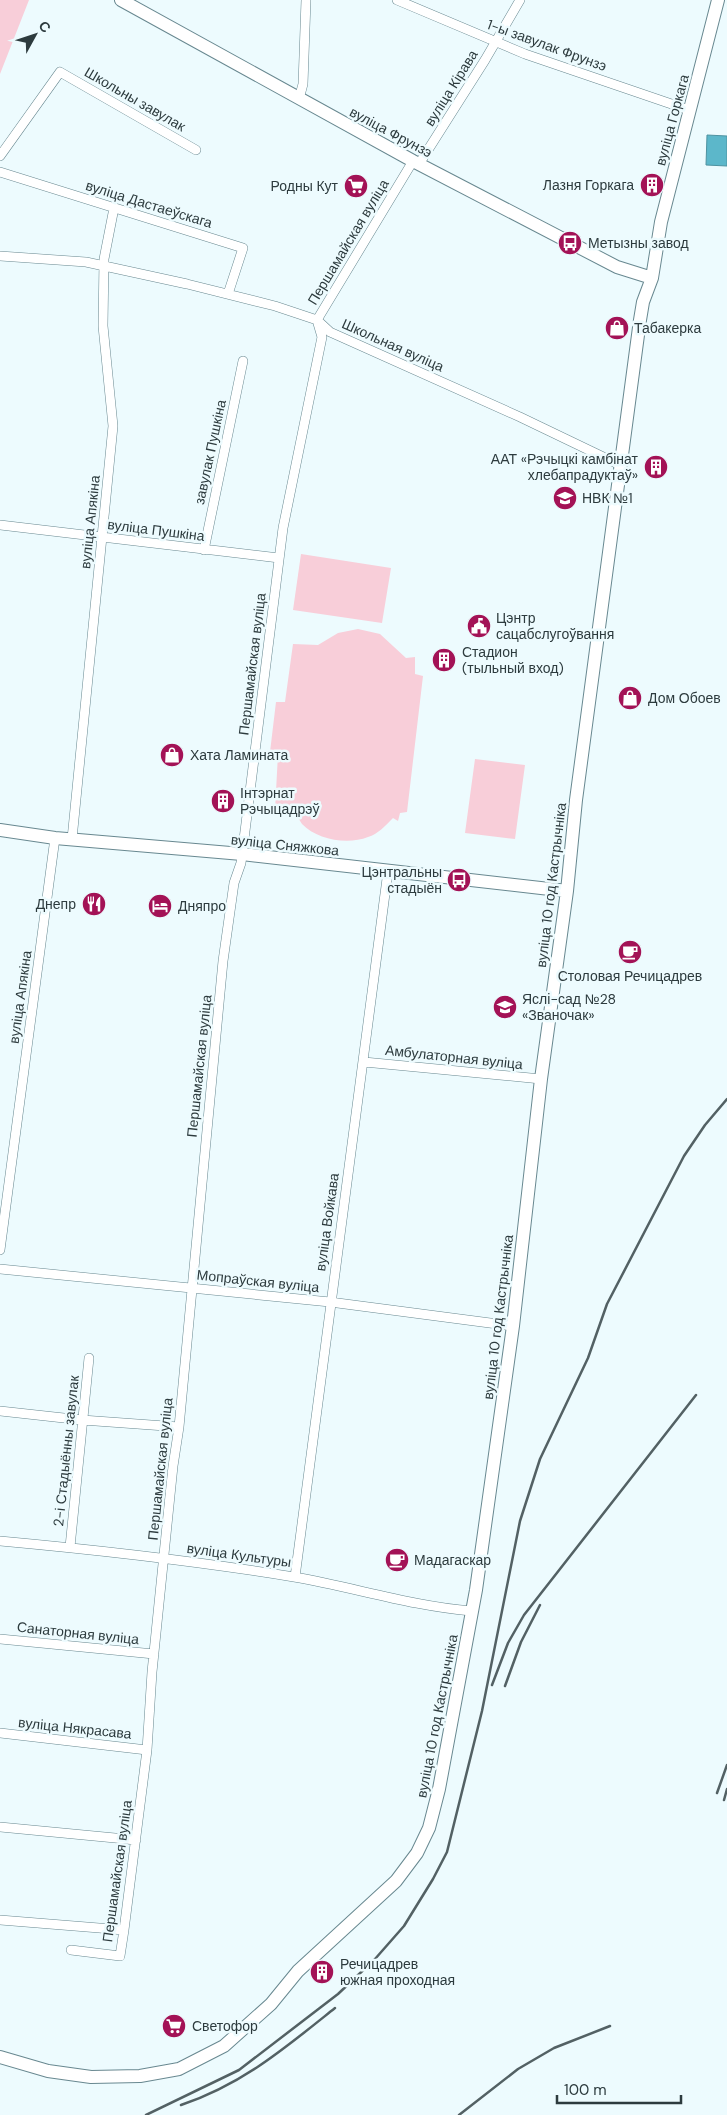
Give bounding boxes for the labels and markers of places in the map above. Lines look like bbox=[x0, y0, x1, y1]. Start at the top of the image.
building icon: Лазня Горкага bbox=[639, 172, 665, 198]
supermarket icon: Родны Кут bbox=[343, 173, 369, 199]
place label: Лазня Горкага bbox=[543, 176, 634, 194]
place label: Родны Кут bbox=[271, 177, 339, 195]
bus stop icon: Метызны завод bbox=[557, 230, 583, 256]
place label: Метызны завод bbox=[588, 234, 689, 252]
shop icon: Табакерка bbox=[604, 315, 630, 341]
place label: Табакерка bbox=[634, 319, 701, 337]
place label: ААТ «Рэчыцкі камбінат хлебапрадуктаў» bbox=[491, 450, 639, 484]
building icon: ААТ «Рэчыцкі камбінат хлебапрадуктаў» bbox=[643, 454, 669, 480]
school or university icon: НВК №1 bbox=[552, 485, 578, 511]
place label: НВК №1 bbox=[582, 489, 633, 507]
place label: Цэнтр сацабслугоўвання bbox=[496, 609, 614, 643]
public building icon: Цэнтр сацабслугоўвання bbox=[466, 613, 492, 639]
place label: Стадион (тыльный вход) bbox=[462, 643, 564, 677]
building icon: Стадион (тыльный вход) bbox=[431, 647, 457, 673]
shop icon: Дом Обоев bbox=[617, 685, 643, 711]
place label: Дом Обоев bbox=[648, 689, 721, 707]
shop icon: Хата Ламината bbox=[159, 742, 185, 768]
place label: Хата Ламината bbox=[190, 746, 288, 764]
place label: Інтэрнат Рэчыцадрэў bbox=[240, 784, 319, 818]
building icon: Інтэрнат Рэчыцадрэў bbox=[210, 788, 236, 814]
place label: Цэнтральны стадыён bbox=[362, 863, 442, 897]
bus stop icon: Цэнтральны стадыён bbox=[446, 867, 472, 893]
restaurant icon: Днепр bbox=[81, 891, 107, 917]
hotel icon: Дняпро bbox=[147, 893, 173, 919]
place label: Днепр bbox=[36, 895, 76, 913]
place label: Дняпро bbox=[178, 897, 226, 915]
cafe icon: Столовая Речицадрев bbox=[617, 939, 643, 965]
place label: Столовая Речицадрев bbox=[558, 967, 702, 985]
place label: Яслі-сад №28 «Званочак» bbox=[522, 990, 616, 1024]
school or university icon: Яслі-сад №28 «Званочак» bbox=[492, 994, 518, 1020]
cafe icon: Мадагаскар bbox=[384, 1547, 410, 1573]
place label: Мадагаскар bbox=[414, 1551, 491, 1569]
place label: Речицадрев южная проходная bbox=[340, 1955, 455, 1989]
building icon: Речицадрев южная проходная bbox=[309, 1959, 335, 1985]
supermarket icon: Светофор bbox=[161, 2013, 187, 2039]
place label: Светофор bbox=[192, 2017, 258, 2035]

